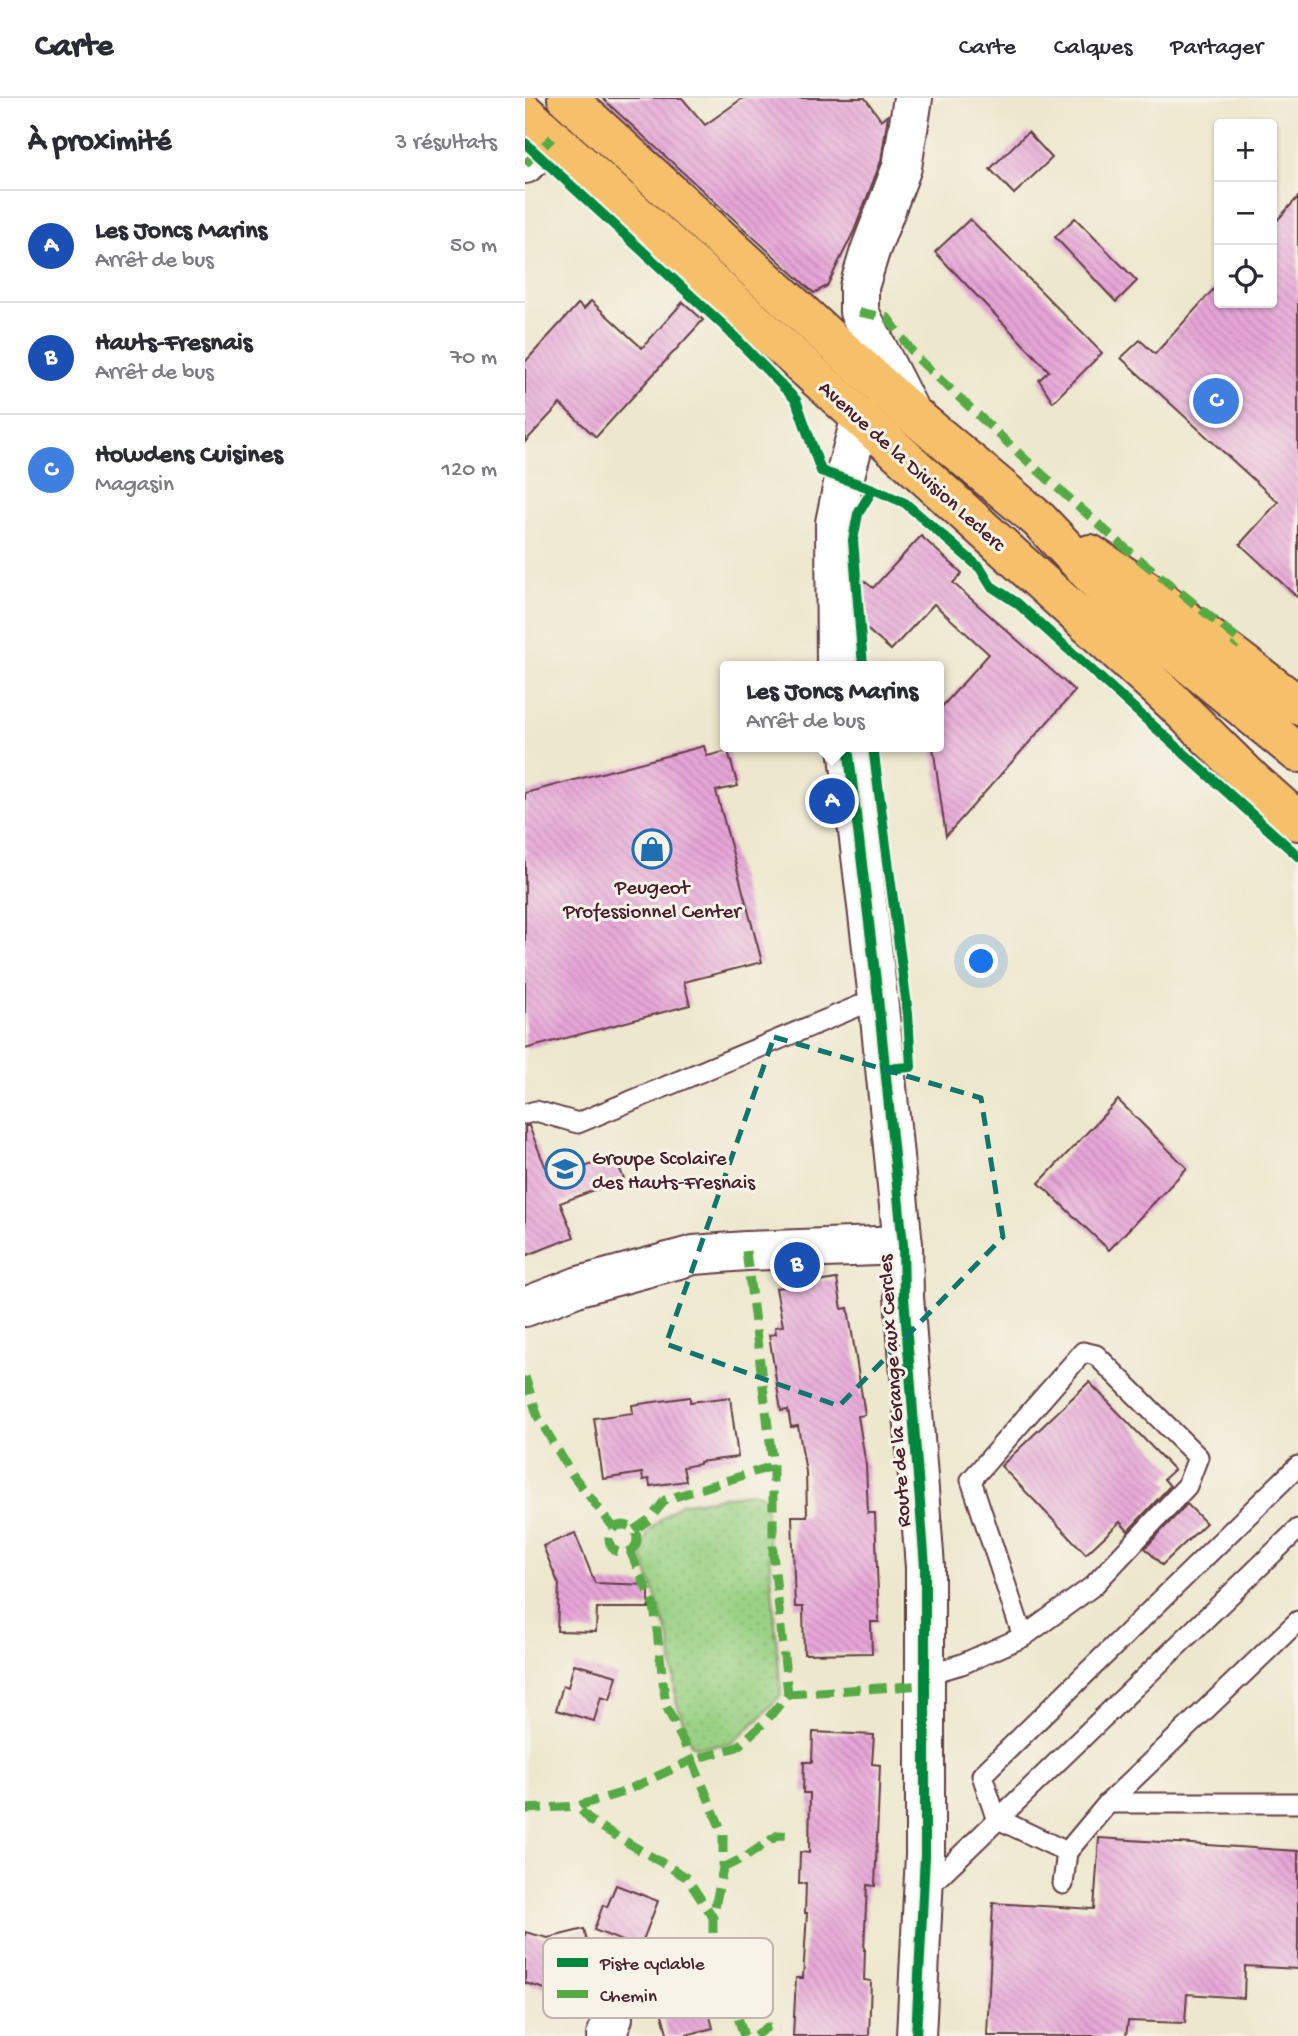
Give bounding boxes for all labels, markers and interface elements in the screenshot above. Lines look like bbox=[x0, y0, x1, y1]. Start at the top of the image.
text: Carte bbox=[35, 29, 113, 67]
text: Carte bbox=[959, 34, 1016, 63]
text: Calques bbox=[1054, 34, 1132, 63]
text: Partager bbox=[1170, 34, 1263, 63]
map controls bbox=[1214, 119, 1277, 308]
button: + bbox=[1214, 119, 1277, 182]
text: À proximité bbox=[28, 126, 172, 161]
text: 3 résultats bbox=[395, 130, 497, 157]
button: − bbox=[1214, 182, 1277, 245]
text: Les Joncs Marins bbox=[95, 217, 267, 248]
text: A bbox=[44, 233, 58, 260]
text: 50 m bbox=[450, 233, 497, 260]
button: locate bbox=[1214, 245, 1277, 308]
text: Arrêt de bus bbox=[95, 248, 214, 275]
text: Hauts-Fresnais bbox=[95, 329, 252, 360]
text: B bbox=[45, 345, 57, 372]
text: 70 m bbox=[450, 345, 497, 372]
text: Arrêt de bus bbox=[95, 360, 214, 387]
pin: C bbox=[1193, 375, 1239, 427]
street label: Avenue de la Division Leclerc bbox=[812, 377, 1010, 559]
text: Howdens Cuisines bbox=[95, 441, 283, 472]
text: C bbox=[45, 457, 57, 484]
text: 120 m bbox=[442, 457, 497, 484]
text: Magasin bbox=[95, 472, 174, 499]
popup bbox=[720, 661, 944, 752]
text: Les Joncs Marins bbox=[746, 678, 918, 709]
text: Arrêt de bus bbox=[746, 709, 865, 736]
pin: A bbox=[809, 775, 855, 827]
shop icon: Peugeot Professionnel Center bbox=[631, 828, 673, 870]
place label: Peugeot Professionnel Center bbox=[562, 877, 742, 926]
your location bbox=[964, 944, 998, 978]
school or university icon: Groupe Scolaire des Hauts-Fresnais bbox=[544, 1148, 586, 1190]
place label: Groupe Scolaire des Hauts-Fresnais bbox=[592, 1148, 756, 1197]
pin: B bbox=[774, 1239, 820, 1291]
street label: Route de la Grange aux Cercles bbox=[874, 1252, 918, 1528]
legend bbox=[543, 1938, 773, 2018]
text: Piste cyclable bbox=[599, 1954, 705, 1977]
text: Chemin bbox=[600, 1986, 657, 2009]

